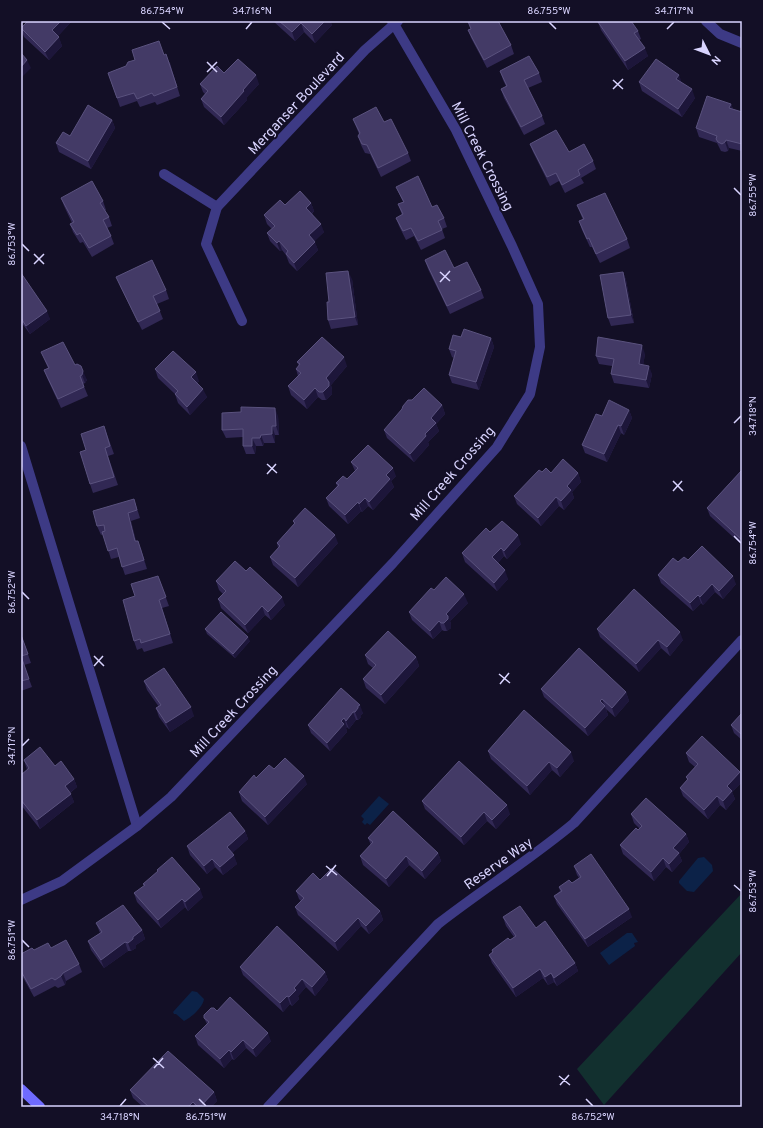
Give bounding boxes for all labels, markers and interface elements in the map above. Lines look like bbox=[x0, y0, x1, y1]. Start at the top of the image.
text: 86.754°W bbox=[140, 5, 184, 18]
text: 34.716°N bbox=[232, 5, 272, 18]
text: 86.755°W bbox=[527, 5, 571, 18]
text: 34.717°N bbox=[655, 5, 693, 18]
north arrow bbox=[689, 34, 729, 74]
street label: Merganser Boulevard bbox=[245, 49, 349, 159]
text: N bbox=[708, 52, 724, 68]
street label: Mill Creek Crossing bbox=[447, 99, 517, 214]
text: 86.755°W bbox=[747, 173, 760, 217]
text: 86.753°W bbox=[6, 222, 19, 266]
text: 34.718°N bbox=[747, 396, 760, 436]
street label: Mill Creek Crossing bbox=[407, 423, 499, 525]
text: 86.754°W bbox=[747, 521, 760, 565]
text: 86.752°W bbox=[6, 570, 19, 614]
street label: Mill Creek Crossing bbox=[187, 662, 281, 762]
text: 34.717°N bbox=[6, 727, 19, 765]
street label: Reserve Way bbox=[461, 834, 536, 894]
text: 86.753°W bbox=[747, 869, 760, 913]
text: 86.751°W bbox=[6, 920, 19, 960]
text: 34.718°N bbox=[100, 1111, 140, 1124]
text: 86.751°W bbox=[186, 1111, 226, 1124]
text: 86.752°W bbox=[571, 1111, 615, 1124]

